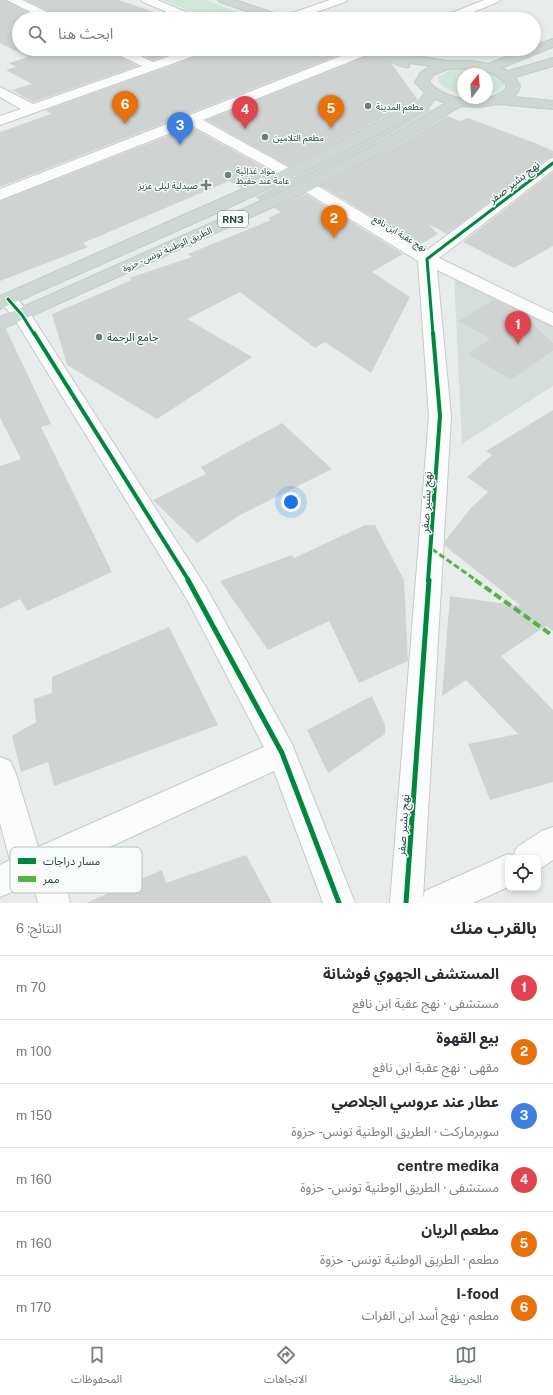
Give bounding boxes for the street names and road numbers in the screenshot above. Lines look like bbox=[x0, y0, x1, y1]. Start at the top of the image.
street label: نهج بشير صفر bbox=[485, 158, 543, 208]
road number: RN3 bbox=[218, 211, 248, 227]
street label: نهج عقبة ابن نافع bbox=[370, 213, 429, 255]
street label: الطريق الوطنية تونس - حزوة bbox=[121, 224, 214, 275]
street label: نهج بشير صفر bbox=[418, 471, 436, 534]
street label: نهج بشير صفر bbox=[395, 794, 413, 857]

